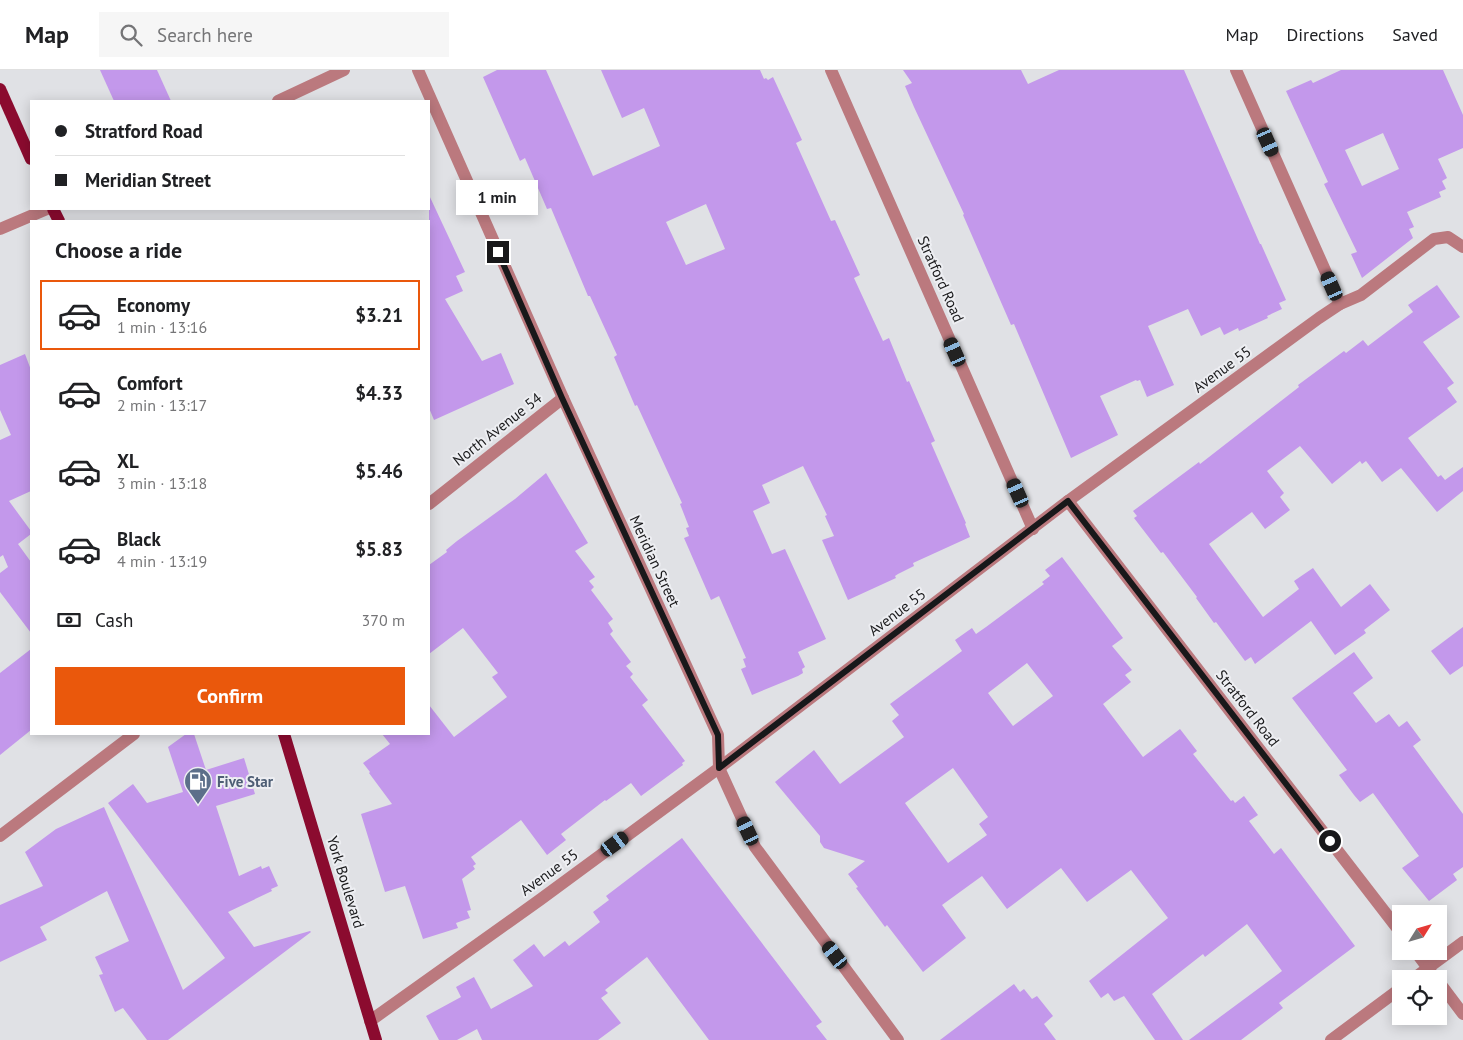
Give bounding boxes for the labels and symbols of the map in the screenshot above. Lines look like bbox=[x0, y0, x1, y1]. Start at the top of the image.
car bbox=[1255, 125, 1280, 159]
callout: 1 min bbox=[457, 180, 539, 214]
street label: Stratford Road bbox=[914, 233, 968, 325]
route end bbox=[487, 241, 509, 263]
car bbox=[1319, 269, 1344, 303]
car bbox=[942, 335, 967, 369]
street label: Avenue 55 bbox=[1189, 342, 1255, 396]
street label: North Avenue 54 bbox=[449, 388, 545, 470]
car bbox=[1005, 476, 1030, 510]
street label: Meridian Street bbox=[626, 512, 684, 610]
street label: Avenue 55 bbox=[864, 584, 930, 640]
street label: Stratford Road bbox=[1212, 666, 1284, 750]
fuel station icon: Five Star bbox=[183, 766, 213, 805]
place label: Five Star bbox=[217, 772, 274, 791]
car bbox=[734, 814, 761, 848]
car bbox=[598, 829, 631, 859]
route start bbox=[1319, 830, 1341, 852]
street label: York Boulevard bbox=[323, 834, 369, 930]
street label: Avenue 55 bbox=[516, 845, 582, 899]
north arrow bbox=[1392, 905, 1448, 960]
car bbox=[819, 939, 850, 971]

